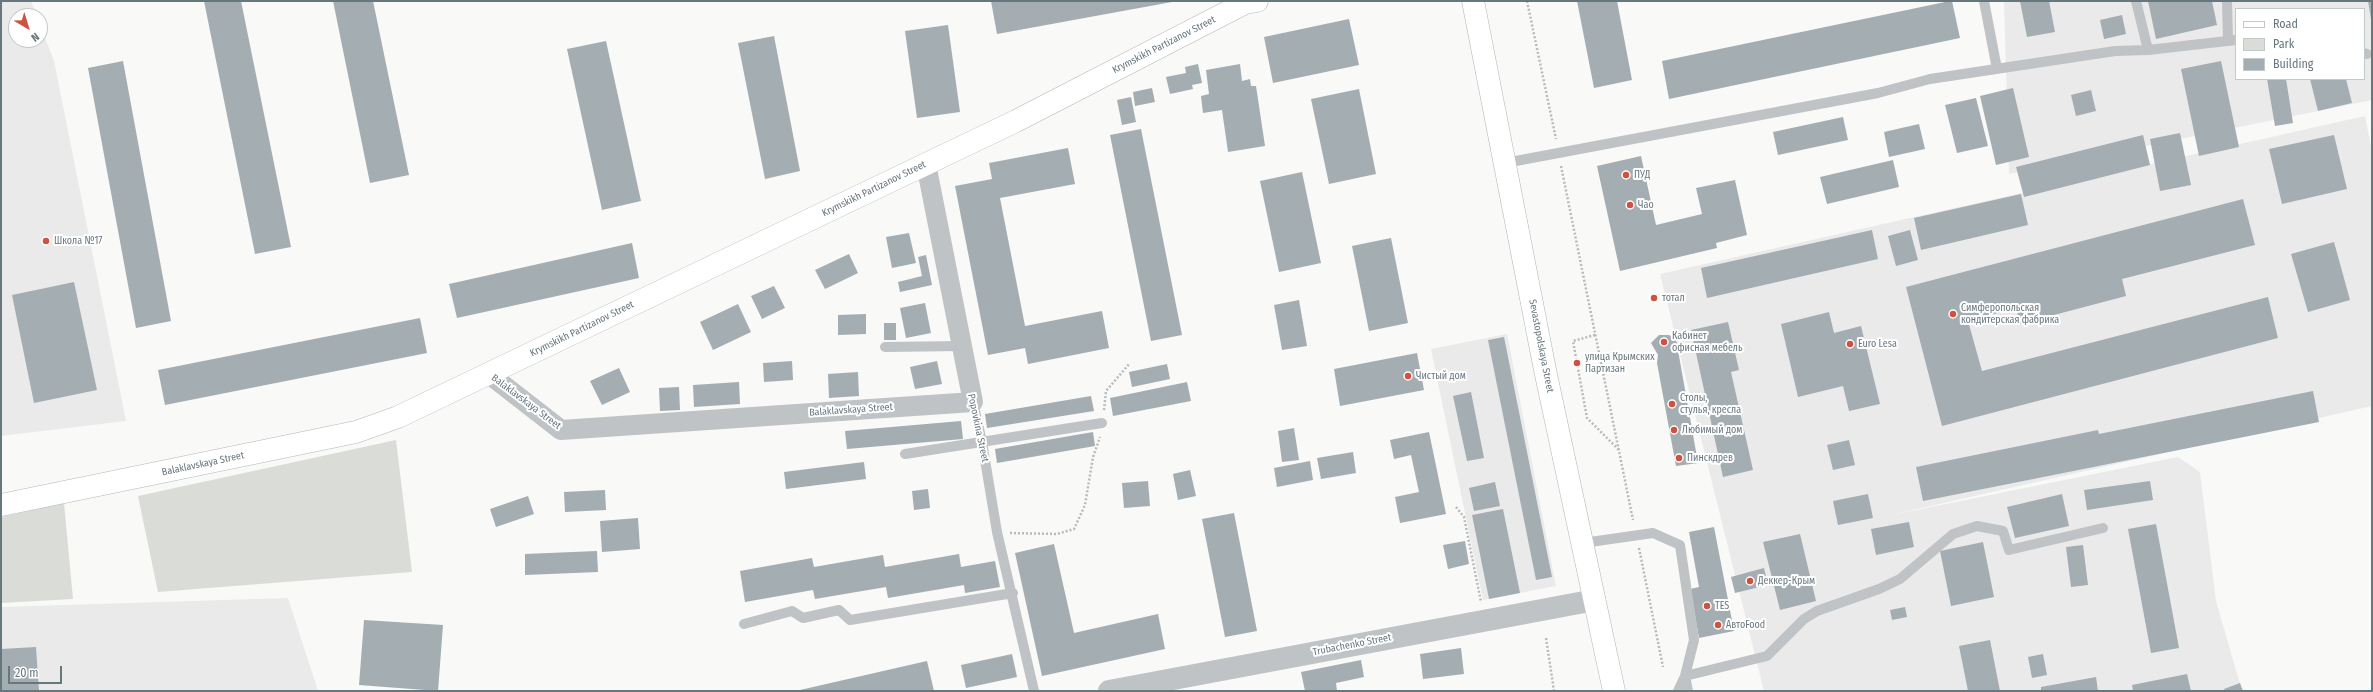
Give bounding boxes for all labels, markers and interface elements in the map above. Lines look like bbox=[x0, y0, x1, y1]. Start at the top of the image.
north arrow bbox=[8, 8, 48, 48]
legend bbox=[2235, 8, 2365, 80]
street label: Krymskikh Partizanov Street bbox=[1110, 14, 1218, 76]
text: Road bbox=[2273, 17, 2298, 31]
text: N bbox=[28, 30, 42, 44]
text: Park bbox=[2273, 37, 2294, 51]
text: Building bbox=[2273, 57, 2313, 71]
street label: Krymskikh Partizanov Street bbox=[820, 159, 928, 219]
place label: ПУД bbox=[1634, 169, 1650, 181]
marker: ПУД bbox=[1621, 170, 1631, 180]
place label: Чао bbox=[1638, 199, 1654, 211]
marker: Чао bbox=[1625, 200, 1635, 210]
place label: Школа №17 bbox=[54, 235, 102, 247]
marker: Школа №17 bbox=[41, 236, 51, 246]
place label: тотал bbox=[1662, 292, 1685, 304]
marker: тотал bbox=[1649, 293, 1659, 303]
street label: Sevastopolskaya Street bbox=[1526, 298, 1556, 394]
street label: Krymskikh Partizanov Street bbox=[528, 299, 636, 359]
place label: Симферопольская кондитерская фабрика bbox=[1961, 302, 2059, 326]
marker: Симферопольская кондитерская фабрика bbox=[1948, 309, 1958, 319]
place label: Кабинет офисная мебель bbox=[1672, 330, 1743, 354]
marker: Кабинет офисная мебель bbox=[1659, 337, 1669, 347]
place label: Euro Lesa bbox=[1858, 338, 1897, 350]
marker: Euro Lesa bbox=[1845, 339, 1855, 349]
place label: улица Крымских Партизан bbox=[1585, 351, 1655, 374]
marker: улица Крымских Партизан bbox=[1572, 358, 1582, 368]
place label: Чистый дом bbox=[1416, 370, 1466, 382]
marker: Чистый дом bbox=[1403, 371, 1413, 381]
street label: Balaklavskaya Street bbox=[489, 372, 563, 432]
place label: Столы, стулья, кресла bbox=[1680, 392, 1741, 416]
street label: Popovkina Street bbox=[965, 393, 991, 463]
marker: Столы, стулья, кресла bbox=[1667, 399, 1677, 409]
street label: Balaklavskaya Street bbox=[809, 401, 893, 419]
place label: Любимый дом bbox=[1682, 424, 1742, 436]
marker: Любимый дом bbox=[1669, 425, 1679, 435]
street label: Balaklavskaya Street bbox=[161, 449, 245, 479]
place label: Пинскдрев bbox=[1687, 452, 1733, 464]
marker: Пинскдрев bbox=[1674, 453, 1684, 463]
place label: Деккер-Крым bbox=[1758, 575, 1815, 587]
marker: Деккер-Крым bbox=[1745, 576, 1755, 586]
place label: TES bbox=[1715, 600, 1729, 612]
marker: TES bbox=[1702, 601, 1712, 611]
place label: АвтоFood bbox=[1726, 619, 1765, 631]
marker: АвтоFood bbox=[1713, 620, 1723, 630]
street label: Trubachenko Street bbox=[1312, 632, 1392, 658]
scale bar bbox=[10, 658, 64, 684]
text: 20 m bbox=[15, 666, 39, 680]

